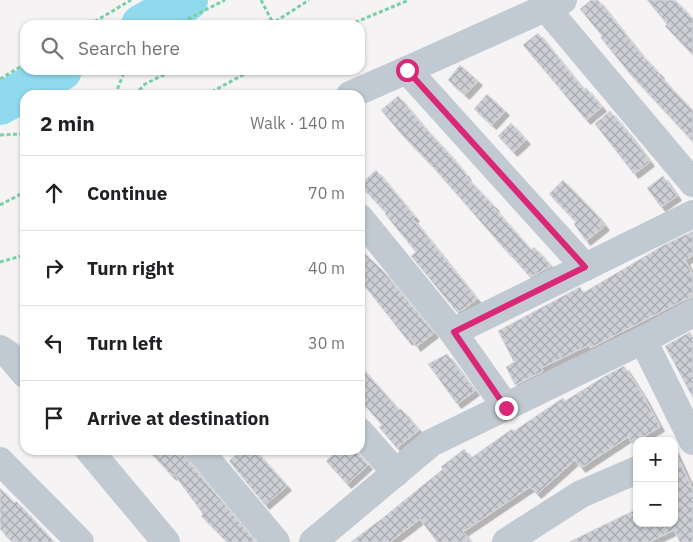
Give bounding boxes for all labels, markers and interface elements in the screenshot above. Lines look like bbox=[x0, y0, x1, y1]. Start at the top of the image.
search box bbox=[20, 20, 365, 75]
icon: search bbox=[38, 34, 66, 62]
text: Search here bbox=[78, 36, 180, 60]
route start bbox=[396, 59, 419, 82]
text: 2 min bbox=[40, 109, 95, 137]
text: Walk · 140 m bbox=[250, 113, 345, 133]
icon: ahead bbox=[40, 179, 68, 207]
text: Continue bbox=[87, 181, 167, 205]
text: 70 m bbox=[308, 183, 345, 203]
icon: right bbox=[40, 254, 68, 282]
text: Turn right bbox=[87, 256, 174, 280]
text: 40 m bbox=[308, 258, 345, 278]
icon: left bbox=[40, 329, 68, 357]
text: Turn left bbox=[87, 331, 163, 355]
text: 30 m bbox=[308, 333, 345, 353]
route end bbox=[495, 397, 518, 420]
icon: arrive bbox=[40, 404, 68, 432]
text: Arrive at destination bbox=[87, 406, 270, 430]
map controls bbox=[633, 437, 678, 527]
button: + bbox=[633, 437, 678, 482]
button: − bbox=[633, 482, 678, 527]

